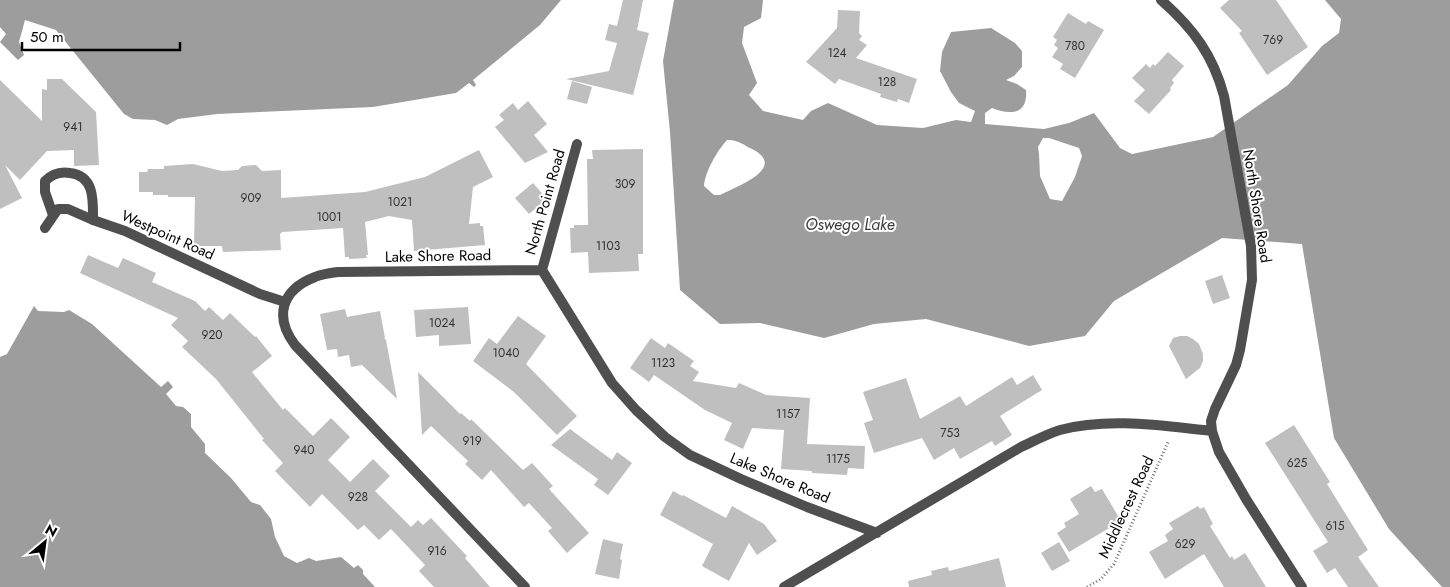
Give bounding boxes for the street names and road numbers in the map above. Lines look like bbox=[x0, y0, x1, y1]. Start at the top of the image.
street label: North Point Road bbox=[519, 147, 571, 257]
street label: North Shore Road bbox=[1237, 148, 1277, 264]
street label: Westpoint Road bbox=[118, 205, 218, 265]
street label: Lake Shore Road bbox=[385, 244, 491, 268]
street label: Lake Shore Road bbox=[727, 447, 833, 509]
street label: Middlecrest Road bbox=[1093, 452, 1159, 562]

